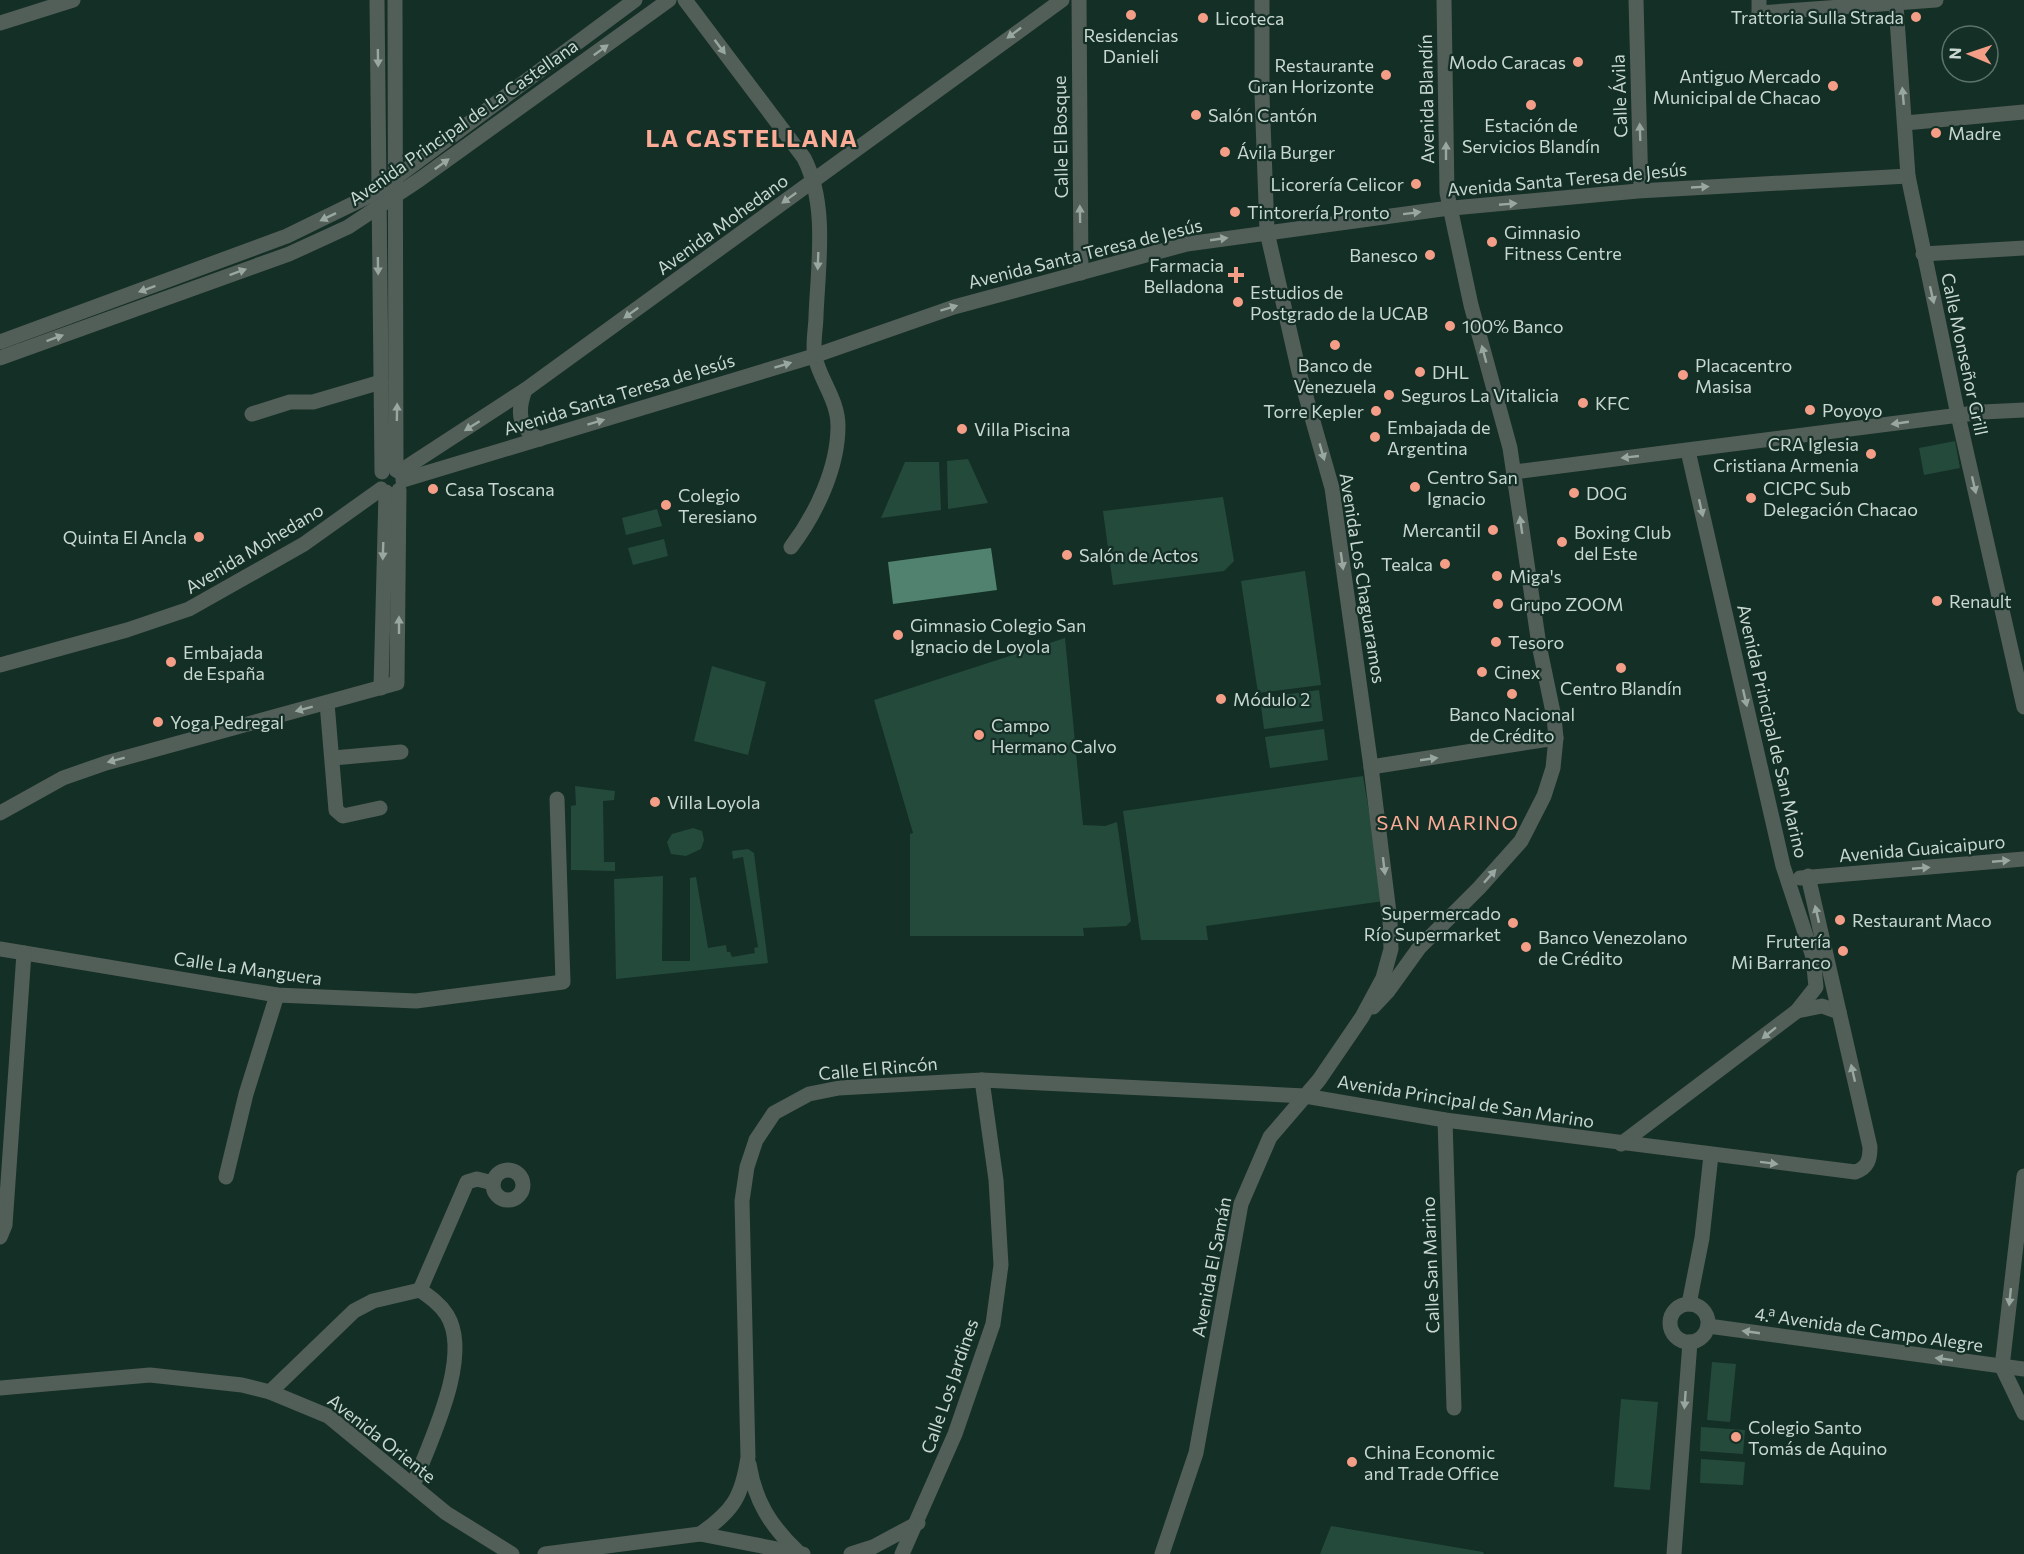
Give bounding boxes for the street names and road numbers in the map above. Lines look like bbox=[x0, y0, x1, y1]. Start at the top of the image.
street label: Avenida Principal de La Castellana bbox=[344, 34, 582, 210]
street label: Avenida Blandín bbox=[1414, 34, 1438, 164]
street label: Calle Ávila bbox=[1607, 54, 1631, 138]
street label: Calle El Bosque bbox=[1048, 75, 1072, 199]
street label: Avenida Santa Teresa de Jesús bbox=[1446, 158, 1688, 200]
street label: Avenida Mohedano bbox=[652, 169, 792, 279]
street label: Avenida Santa Teresa de Jesús bbox=[966, 213, 1204, 293]
street label: Calle Monseñor Grill bbox=[1937, 271, 1993, 437]
street label: Avenida Santa Teresa de Jesús bbox=[501, 348, 737, 440]
street label: Avenida Los Chaguaramos bbox=[1335, 471, 1391, 685]
street label: Avenida Mohedano bbox=[181, 498, 327, 598]
street label: Avenida Principal de San Marino bbox=[1733, 602, 1813, 860]
street label: Avenida Guaicaipuro bbox=[1838, 830, 2006, 866]
street label: Calle La Manguera bbox=[172, 947, 324, 989]
street label: Calle El Rincón bbox=[818, 1052, 938, 1084]
street label: Avenida Principal de San Marino bbox=[1336, 1070, 1596, 1132]
street label: Avenida El Samán bbox=[1187, 1195, 1235, 1339]
street label: Calle San Marino bbox=[1417, 1196, 1443, 1334]
street label: 4.ª Avenida de Campo Alegre bbox=[1753, 1302, 1985, 1356]
street label: Calle Los Jardines bbox=[916, 1316, 982, 1456]
street label: Avenida Oriente bbox=[323, 1389, 441, 1487]

